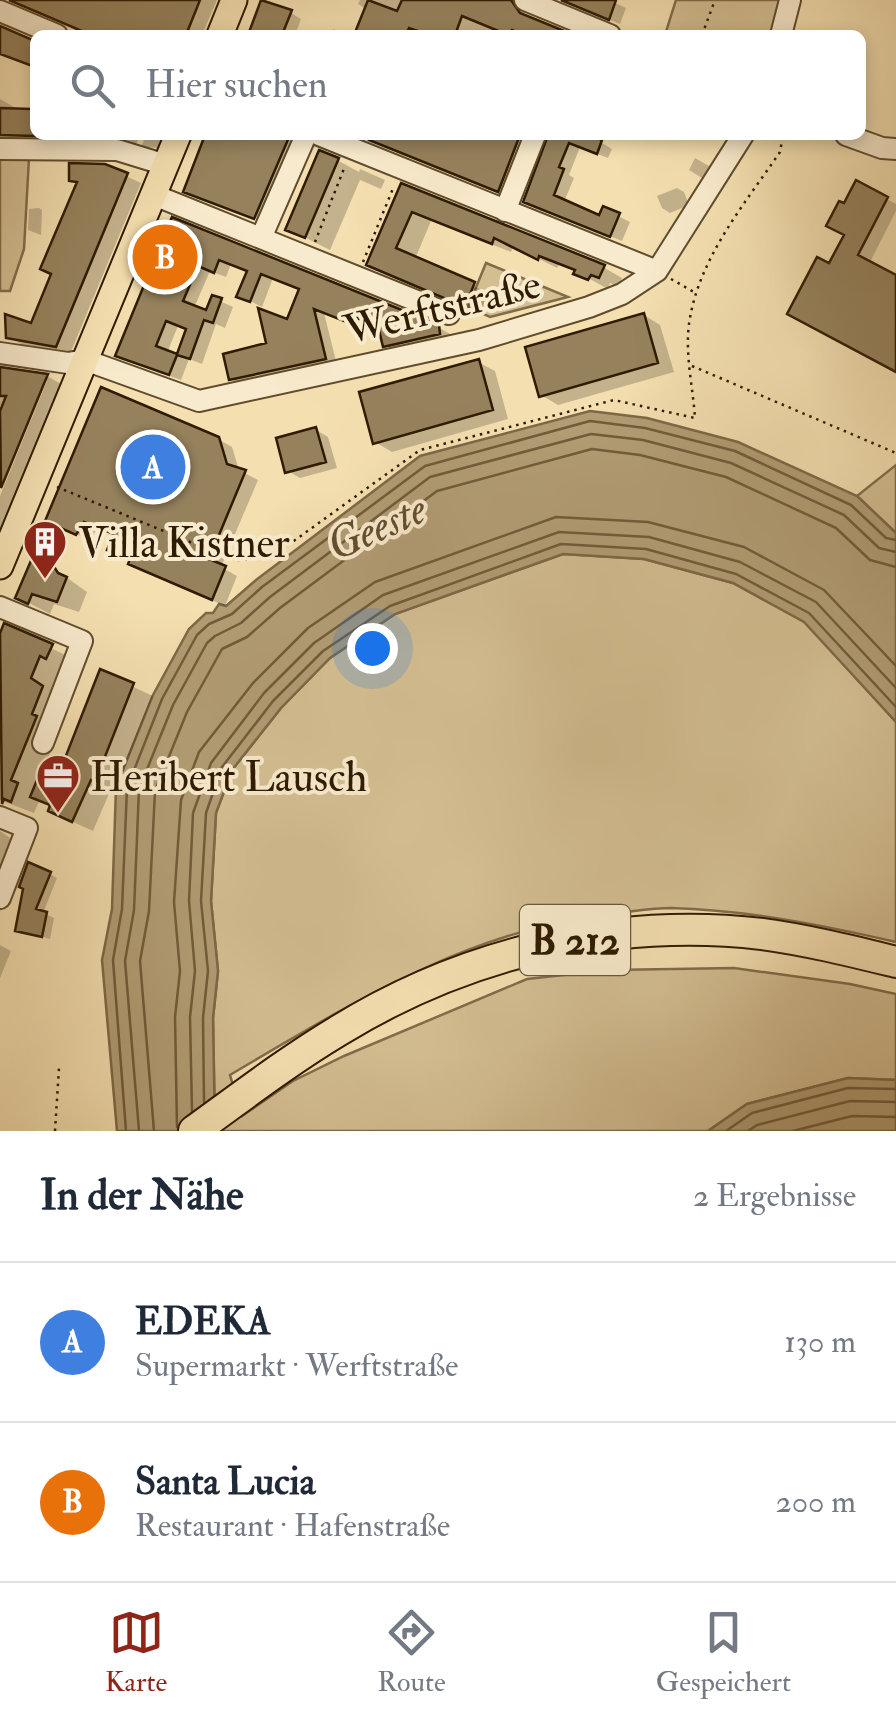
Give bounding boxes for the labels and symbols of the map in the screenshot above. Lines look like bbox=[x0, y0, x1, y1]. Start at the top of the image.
pin: B bbox=[132, 220, 198, 294]
street label: Werftstraße bbox=[338, 258, 546, 358]
pin: A bbox=[120, 430, 186, 504]
water label: Geeste bbox=[318, 481, 436, 574]
place label: Villa Kistner bbox=[78, 518, 290, 570]
building icon: Villa Kistner bbox=[22, 519, 68, 580]
your location bbox=[347, 623, 398, 674]
place label: Heribert Lausch bbox=[90, 752, 367, 804]
office icon: Heribert Lausch bbox=[35, 753, 81, 814]
road number: B 212 bbox=[520, 905, 630, 975]

